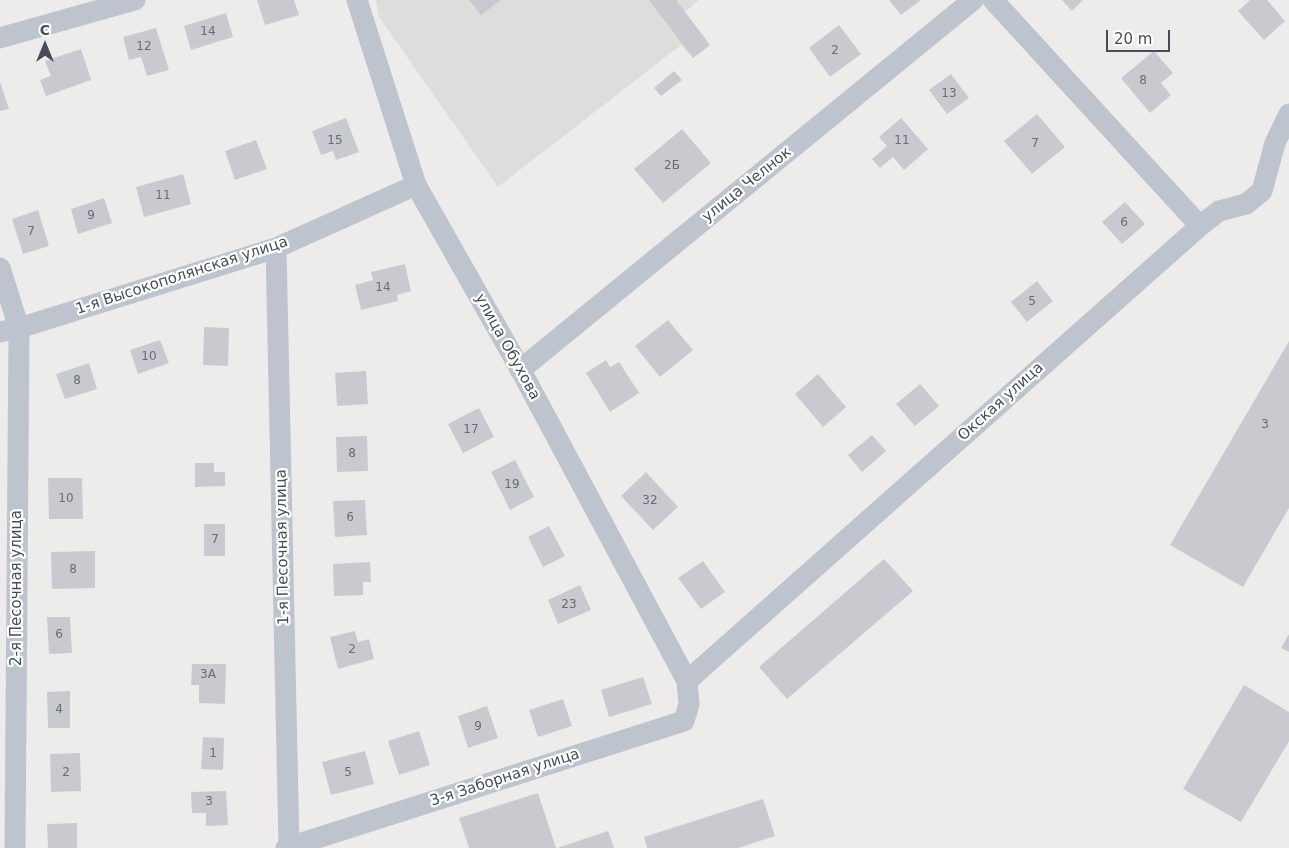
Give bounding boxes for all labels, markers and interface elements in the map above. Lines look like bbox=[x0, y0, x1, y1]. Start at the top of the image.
north arrow bbox=[20, 20, 70, 70]
scale bar bbox=[1109, 20, 1173, 52]
text: С bbox=[40, 22, 50, 38]
house number: 14 bbox=[200, 25, 216, 39]
text: 20 m bbox=[1114, 30, 1152, 48]
house number: 12 bbox=[136, 40, 152, 54]
house number: 2 bbox=[831, 44, 839, 58]
house number: 8 bbox=[1139, 74, 1147, 88]
house number: 13 bbox=[941, 87, 957, 101]
house number: 15 bbox=[327, 134, 343, 148]
house number: 11 bbox=[894, 134, 910, 148]
house number: 7 bbox=[1031, 137, 1039, 151]
street label: улица Челнок bbox=[699, 144, 795, 226]
house number: 2Б bbox=[664, 159, 680, 173]
house number: 11 bbox=[155, 189, 171, 203]
house number: 9 bbox=[87, 209, 95, 223]
house number: 6 bbox=[1120, 216, 1128, 230]
house number: 7 bbox=[27, 225, 35, 239]
street label: 1-я Высокополянская улица bbox=[74, 233, 290, 319]
house number: 14 bbox=[375, 281, 391, 295]
street label: улица Обухова bbox=[470, 291, 544, 403]
house number: 5 bbox=[1028, 295, 1036, 309]
house number: 10 bbox=[141, 350, 157, 364]
street label: Окская улица bbox=[955, 359, 1047, 445]
house number: 8 bbox=[73, 374, 81, 388]
house number: 3 bbox=[1261, 418, 1269, 432]
house number: 17 bbox=[463, 423, 479, 437]
house number: 8 bbox=[348, 447, 356, 461]
street label: 1-я Песочная улица bbox=[273, 469, 293, 625]
house number: 19 bbox=[504, 478, 520, 492]
house number: 10 bbox=[58, 492, 74, 506]
house number: 32 bbox=[642, 494, 658, 508]
street label: 2-я Песочная улица bbox=[8, 510, 26, 666]
house number: 6 bbox=[346, 511, 354, 525]
house number: 7 bbox=[211, 533, 219, 547]
house number: 8 bbox=[69, 563, 77, 577]
house number: 23 bbox=[561, 598, 577, 612]
house number: 6 bbox=[55, 628, 63, 642]
house number: 2 bbox=[348, 643, 356, 657]
house number: 3А bbox=[200, 668, 216, 682]
house number: 4 bbox=[55, 703, 63, 717]
house number: 9 bbox=[474, 720, 482, 734]
street label: 3-я Заборная улица bbox=[428, 745, 582, 811]
house number: 1 bbox=[209, 747, 217, 761]
house number: 2 bbox=[62, 766, 70, 780]
house number: 5 bbox=[344, 766, 352, 780]
house number: 3 bbox=[205, 795, 213, 809]

